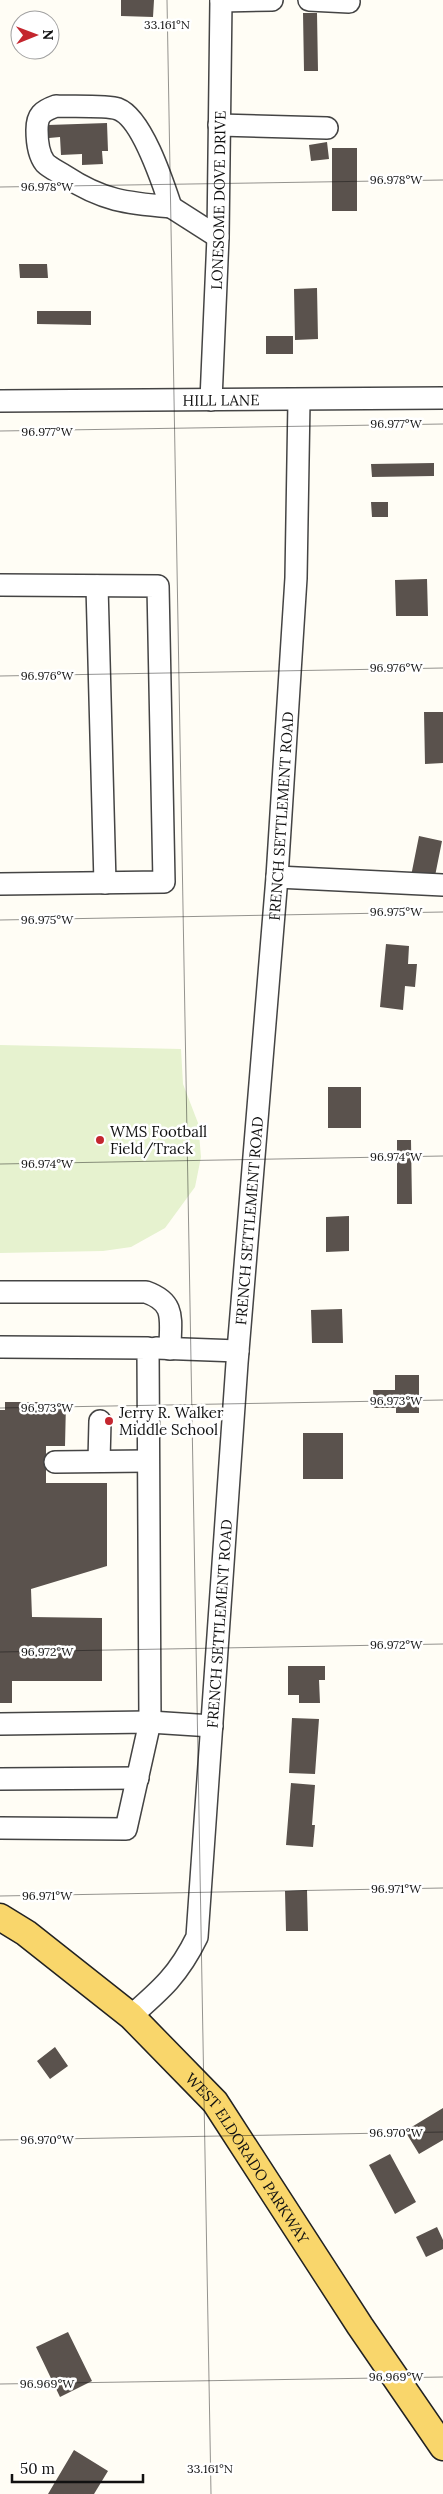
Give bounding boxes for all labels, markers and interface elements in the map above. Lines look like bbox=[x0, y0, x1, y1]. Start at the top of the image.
north arrow bbox=[10, 10, 60, 60]
text: 33.161°N bbox=[144, 17, 190, 32]
text: N bbox=[39, 29, 57, 41]
street label: LONESOME DOVE DRIVE bbox=[206, 111, 229, 290]
text: 96.978°W bbox=[370, 172, 423, 187]
text: 96.978°W bbox=[21, 179, 74, 194]
street label: HILL LANE bbox=[182, 390, 260, 409]
text: 96.977°W bbox=[370, 416, 423, 431]
text: 96.977°W bbox=[21, 424, 74, 439]
text: 96.976°W bbox=[370, 660, 423, 675]
text: 96.976°W bbox=[21, 668, 74, 683]
street label: FRENCH SETTLEMENT ROAD bbox=[264, 711, 297, 921]
text: 96.975°W bbox=[370, 904, 423, 919]
text: 96.975°W bbox=[21, 912, 74, 927]
street label: FRENCH SETTLEMENT ROAD bbox=[231, 1116, 267, 1326]
place label: WMS Football Field/Track bbox=[110, 1122, 207, 1159]
marker: WMS Football Field/Track bbox=[94, 1134, 106, 1146]
text: 96.974°W bbox=[370, 1149, 423, 1164]
text: 96.974°W bbox=[21, 1156, 74, 1171]
text: 96.973°W bbox=[370, 1393, 423, 1408]
text: 96.973°W bbox=[21, 1400, 74, 1415]
place label: Jerry R. Walker Middle School bbox=[118, 1403, 224, 1439]
marker: Jerry R. Walker Middle School bbox=[103, 1415, 115, 1427]
street label: FRENCH SETTLEMENT ROAD bbox=[202, 1518, 236, 1729]
text: 96.972°W bbox=[370, 1637, 423, 1652]
text: 96.972°W bbox=[21, 1644, 74, 1659]
text: 96.971°W bbox=[371, 1881, 422, 1896]
text: 96.971°W bbox=[22, 1888, 73, 1903]
street label: WEST ELDORADO PARKWAY bbox=[182, 2068, 314, 2247]
text: 96.970°W bbox=[369, 2125, 424, 2140]
text: 96.970°W bbox=[20, 2132, 75, 2147]
text: 96.969°W bbox=[369, 2369, 424, 2384]
text: 96.969°W bbox=[20, 2376, 75, 2391]
scale bar bbox=[12, 2452, 144, 2484]
text: 50 m bbox=[20, 2459, 55, 2478]
text: 33.161°N bbox=[187, 2461, 233, 2476]

